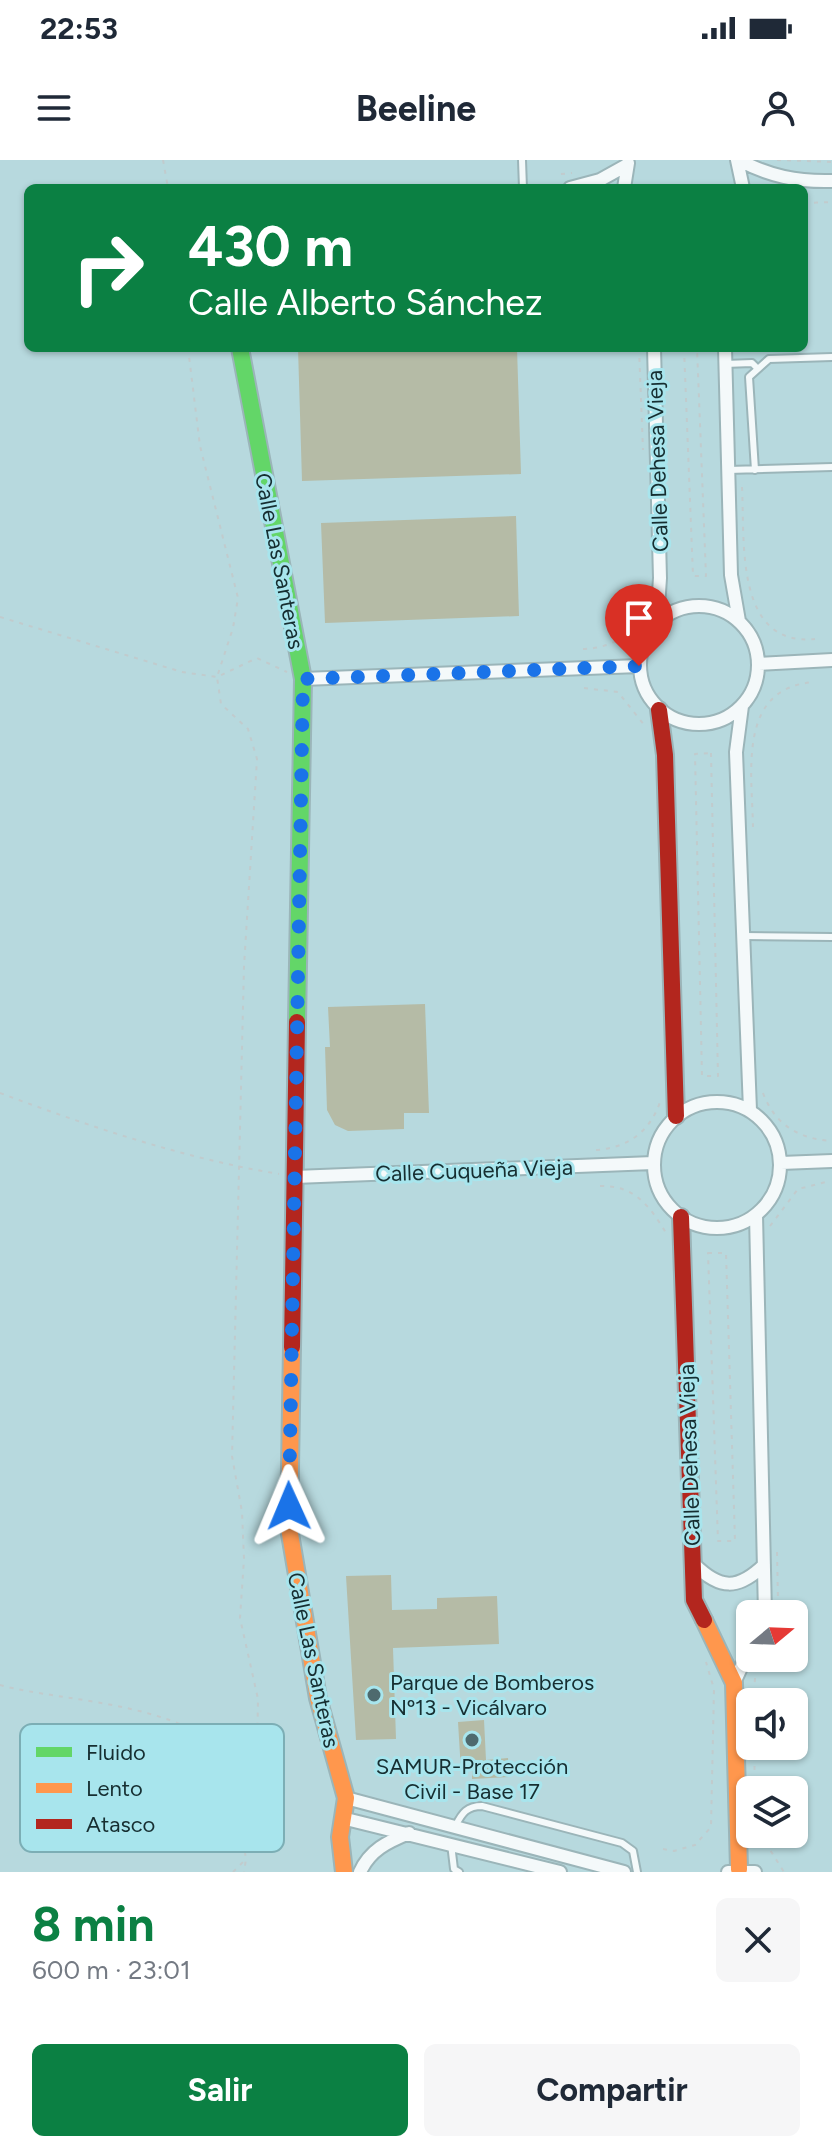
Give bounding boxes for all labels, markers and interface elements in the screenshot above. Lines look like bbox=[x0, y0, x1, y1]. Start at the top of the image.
text: 22:53 bbox=[40, 10, 118, 47]
icon: menu bbox=[32, 86, 76, 130]
icon: person bbox=[756, 86, 800, 130]
text: Beeline bbox=[356, 87, 476, 130]
text: 430 m bbox=[188, 213, 353, 280]
icon: right bbox=[56, 216, 160, 320]
text: Calle Alberto Sánchez bbox=[188, 281, 543, 324]
street label: Calle Dehesa Vieja bbox=[641, 370, 674, 552]
street label: Calle Las Santeras bbox=[249, 471, 310, 651]
pin bbox=[605, 584, 673, 666]
icon: arrive bbox=[617, 596, 661, 640]
street label: Calle Cuqueña Vieja bbox=[375, 1154, 573, 1187]
street label: Calle Dehesa Vieja bbox=[673, 1364, 706, 1546]
position arrow bbox=[247, 1464, 331, 1548]
street label: Calle Las Santeras bbox=[282, 1570, 345, 1750]
north arrow bbox=[736, 1600, 808, 1672]
map controls bbox=[736, 1600, 808, 1848]
place label: Parque de Bomberos Nº13 - Vicálvaro bbox=[390, 1669, 594, 1721]
marker: Parque de Bomberos Nº13 - Vicálvaro bbox=[365, 1686, 383, 1704]
button: sound bbox=[736, 1688, 808, 1760]
legend bbox=[20, 1724, 284, 1852]
marker: SAMUR-Protección Civil - Base 17 bbox=[463, 1731, 481, 1749]
text: Fluido bbox=[86, 1739, 146, 1766]
place label: SAMUR-Protección Civil - Base 17 bbox=[376, 1753, 568, 1805]
text: Lento bbox=[86, 1775, 143, 1802]
button: layers bbox=[736, 1776, 808, 1848]
text: Atasco bbox=[86, 1811, 155, 1838]
text: 8 min bbox=[32, 1895, 155, 1953]
button: close bbox=[716, 1898, 800, 1982]
text: 600 m · 23:01 bbox=[32, 1954, 191, 1986]
button: Salir bbox=[32, 2044, 408, 2136]
button: Compartir bbox=[424, 2044, 800, 2136]

